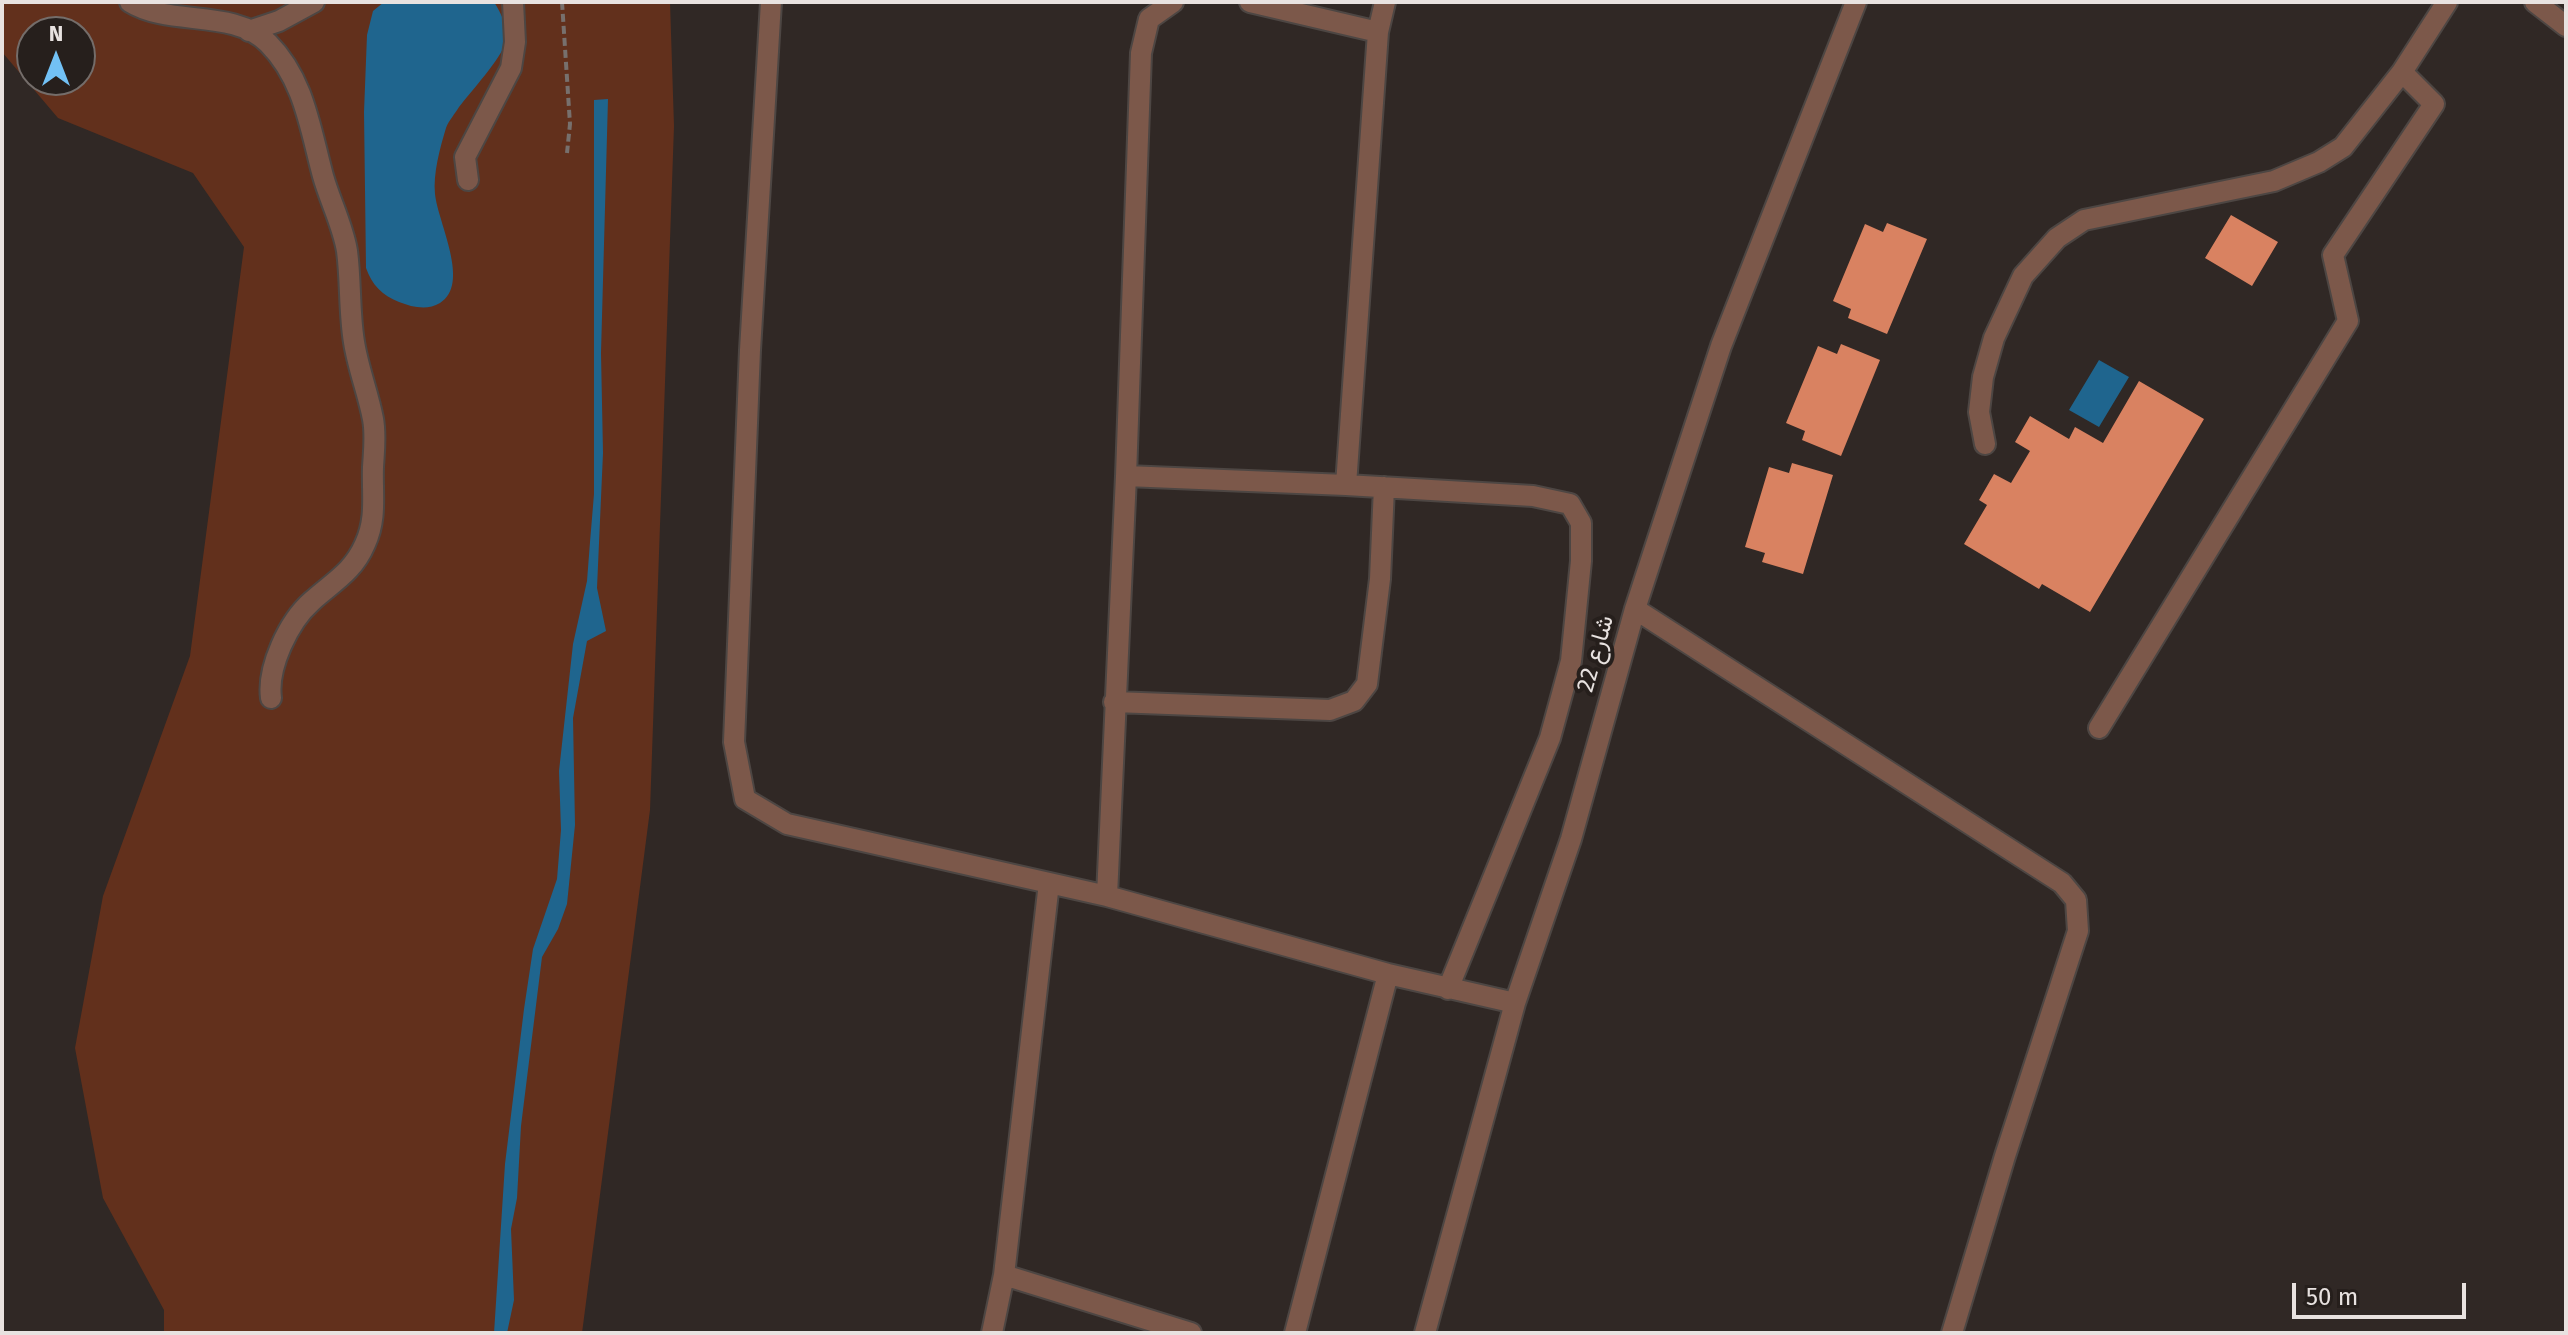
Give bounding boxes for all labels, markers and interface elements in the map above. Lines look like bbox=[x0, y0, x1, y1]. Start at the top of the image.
north arrow bbox=[16, 16, 96, 96]
text: N bbox=[49, 20, 63, 47]
street label: شارع 22 bbox=[1571, 612, 1621, 696]
scale bar bbox=[2296, 1267, 2470, 1317]
text: 50 m bbox=[2306, 1283, 2358, 1311]

